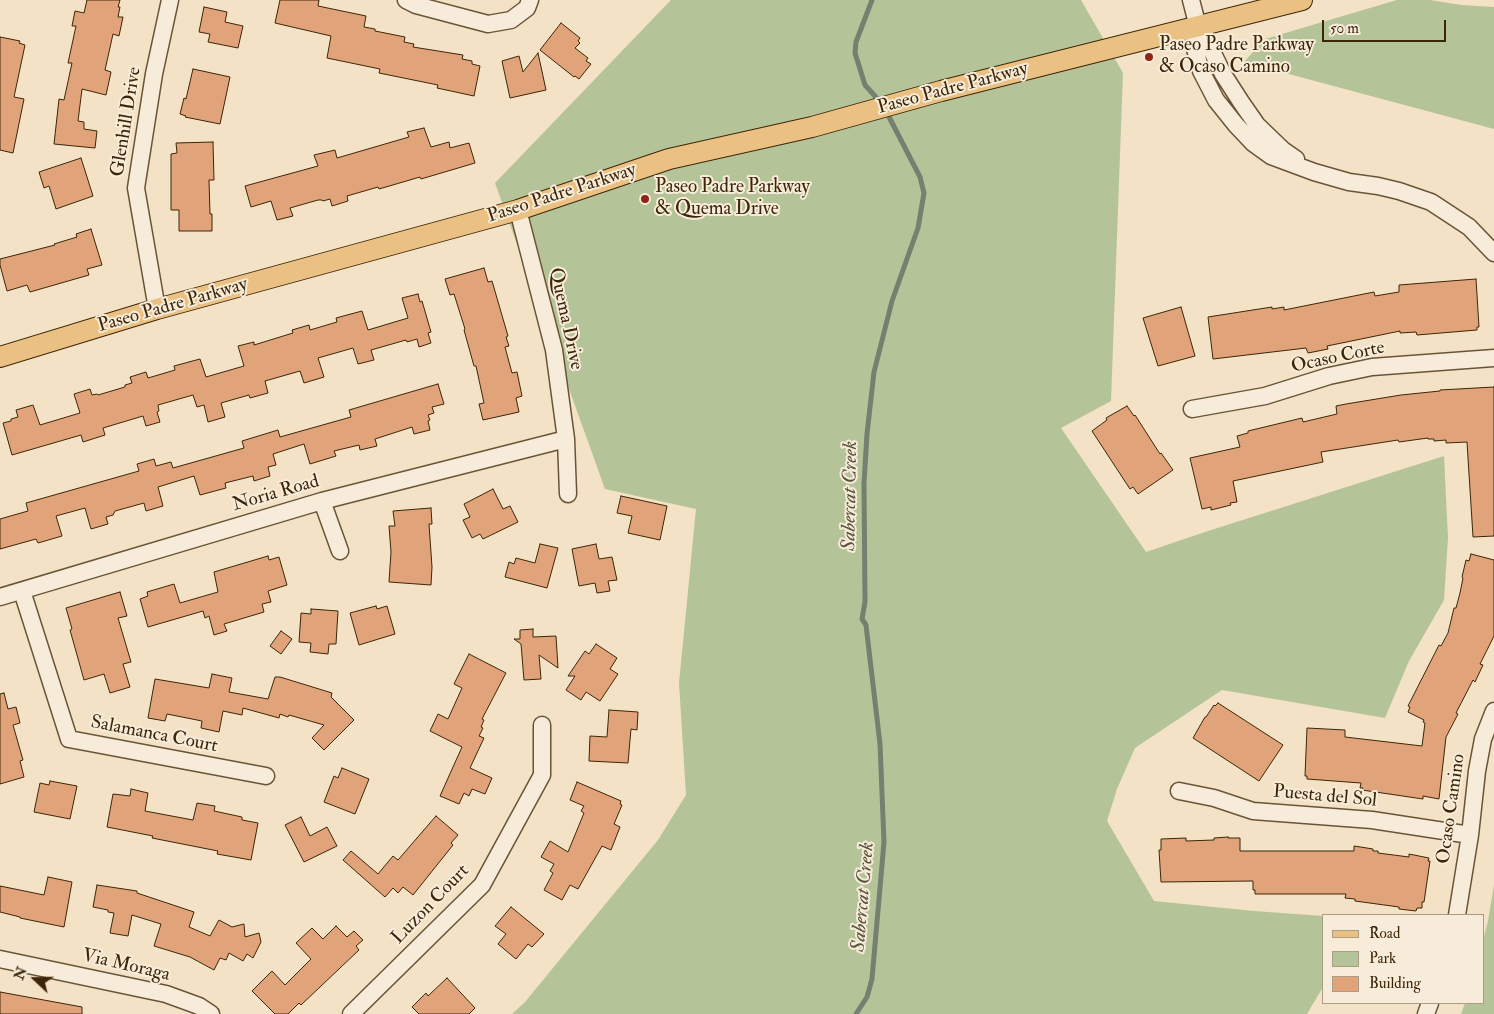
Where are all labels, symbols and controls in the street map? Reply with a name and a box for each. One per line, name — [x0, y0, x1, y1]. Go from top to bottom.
scale bar — [1324, 10, 1448, 42]
text: 50 m — [1330, 19, 1359, 38]
place label: Paseo Padre Parkway & Ocaso Camino — [1159, 35, 1314, 79]
marker: Paseo Padre Parkway & Ocaso Camino — [1143, 51, 1155, 63]
street label: Paseo Padre Parkway — [875, 58, 1031, 120]
street label: Glenhill Drive — [107, 66, 147, 178]
street label: Paseo Padre Parkway — [485, 159, 639, 229]
place label: Paseo Padre Parkway & Quema Drive — [655, 177, 810, 221]
marker: Paseo Padre Parkway & Quema Drive — [639, 193, 651, 205]
street label: Quema Drive — [543, 266, 587, 372]
street label: Paseo Padre Parkway — [95, 274, 251, 338]
street label: Ocaso Corte — [1289, 337, 1387, 379]
water label: Sabercat Creek — [838, 441, 864, 551]
street label: Noria Road — [230, 471, 322, 517]
street label: Salamanca Court — [89, 712, 219, 758]
street label: Ocaso Camino — [1433, 752, 1471, 866]
street label: Puesta del Sol — [1272, 781, 1378, 813]
water label: Sabercat Creek — [847, 841, 881, 953]
street label: Luzon Court — [387, 860, 475, 950]
legend — [1322, 914, 1484, 1004]
text: Road — [1369, 924, 1400, 943]
street label: Via Moraga — [80, 945, 172, 987]
text: Park — [1369, 949, 1396, 968]
north arrow — [10, 954, 60, 1004]
text: N — [10, 965, 31, 982]
text: Building — [1369, 974, 1421, 993]

